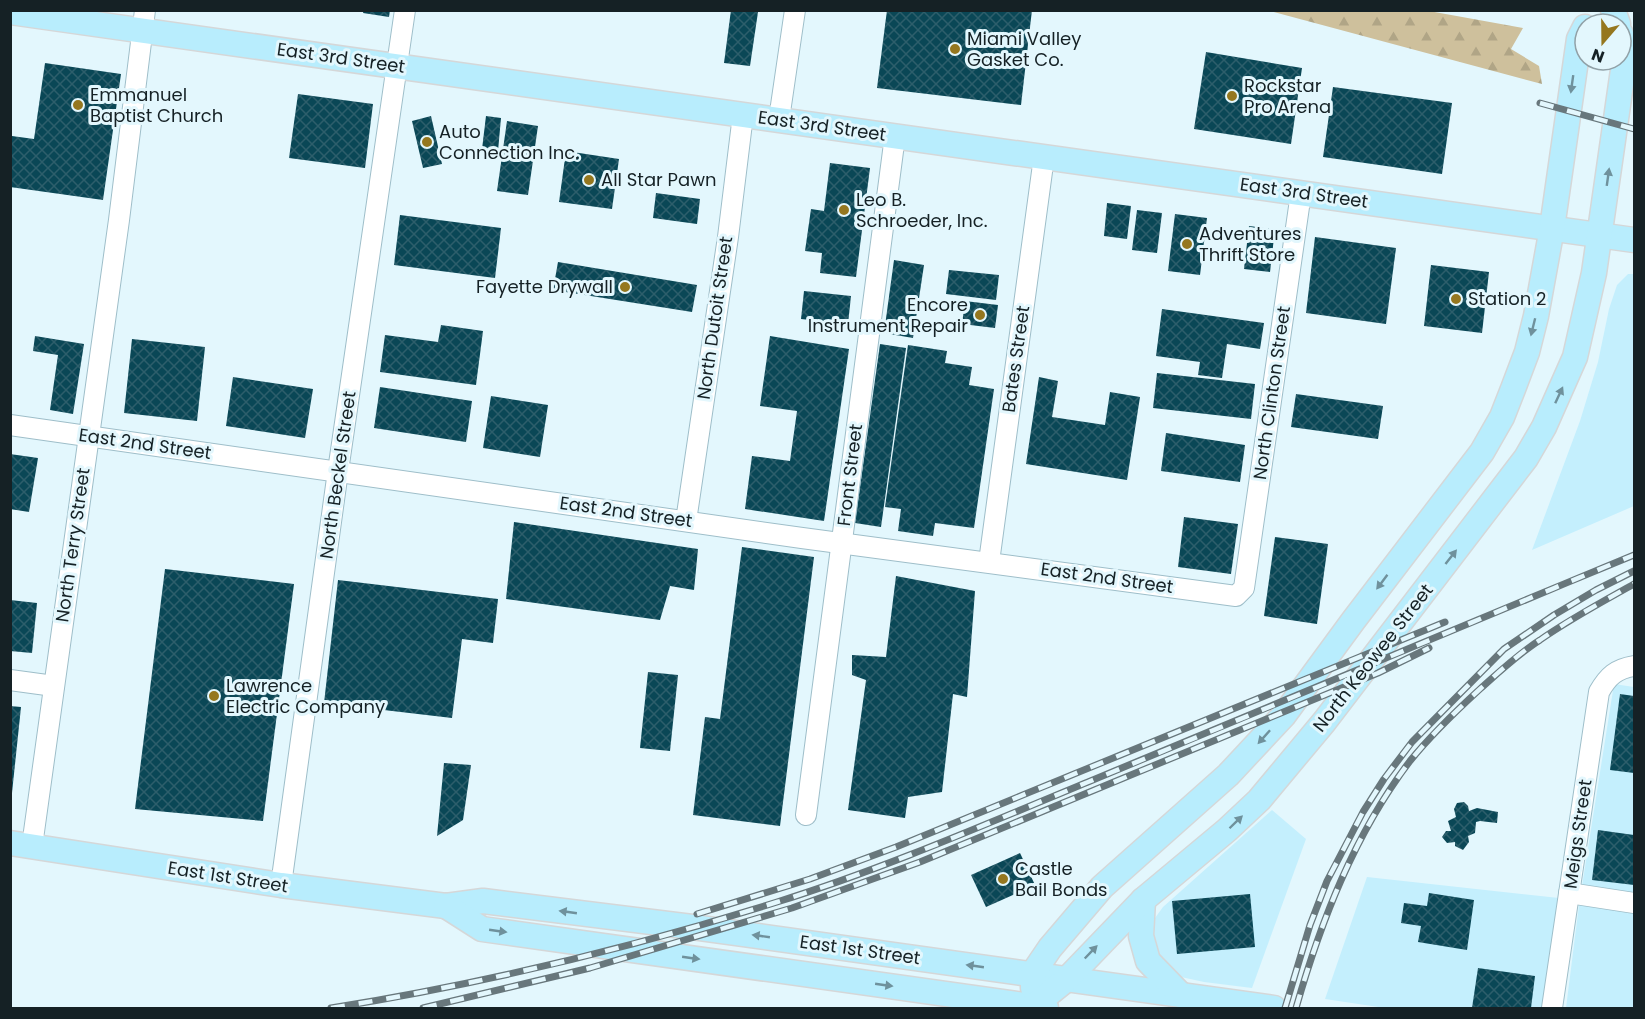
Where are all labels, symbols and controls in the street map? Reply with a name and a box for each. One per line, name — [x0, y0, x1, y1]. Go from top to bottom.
north arrow — [1573, 12, 1633, 72]
place label: Miami Valley Gasket Co. — [967, 26, 1081, 72]
street label: East 3rd Street — [275, 36, 407, 79]
marker: Miami Valley Gasket Co. — [948, 42, 962, 56]
text: N — [1588, 43, 1608, 68]
place label: Rockstar Pro Arena — [1244, 73, 1331, 119]
one-way arrow — [1568, 74, 1577, 93]
place label: Emmanuel Baptist Church — [90, 82, 223, 128]
marker: Rockstar Pro Arena — [1225, 89, 1239, 103]
marker: Emmanuel Baptist Church — [71, 98, 85, 112]
street label: East 3rd Street — [756, 104, 888, 147]
place label: Auto Connection Inc. — [439, 119, 579, 165]
marker: Auto Connection Inc. — [420, 135, 434, 149]
place label: All Star Pawn — [601, 167, 716, 192]
one-way arrow — [1604, 167, 1613, 186]
street label: East 3rd Street — [1238, 171, 1370, 214]
marker: All Star Pawn — [582, 173, 596, 187]
place label: Leo B. Schroeder, Inc. — [856, 187, 987, 233]
marker: Leo B. Schroeder, Inc. — [837, 203, 851, 217]
place label: Adventures Thrift Store — [1199, 221, 1301, 267]
street label: North Dutoit Street — [691, 235, 738, 401]
marker: Adventures Thrift Store — [1180, 237, 1194, 251]
place label: Fayette Drywall — [476, 274, 613, 299]
marker: Fayette Drywall — [618, 280, 632, 294]
place label: Station 2 — [1468, 286, 1546, 311]
place label: Encore Instrument Repair — [808, 292, 968, 338]
marker: Station 2 — [1449, 292, 1463, 306]
street label: Bates Street — [996, 304, 1035, 414]
street label: North Clinton Street — [1247, 304, 1296, 481]
marker: Encore Instrument Repair — [973, 308, 987, 322]
one-way arrow — [1528, 317, 1538, 336]
one-way arrow — [1555, 387, 1564, 404]
street label: North Beckel Street — [313, 389, 362, 560]
street label: East 2nd Street — [77, 422, 213, 465]
street label: Front Street — [831, 422, 868, 528]
street label: North Terry Street — [49, 466, 96, 624]
street label: East 2nd Street — [558, 490, 694, 533]
one-way arrow — [1445, 549, 1457, 565]
street label: East 2nd Street — [1039, 556, 1175, 599]
one-way arrow — [1376, 574, 1389, 590]
street label: North Keowee Street — [1307, 578, 1438, 737]
place label: Lawrence Electric Company — [226, 673, 385, 719]
marker: Lawrence Electric Company — [207, 689, 221, 703]
one-way arrow — [1258, 729, 1271, 744]
street label: Meigs Street — [1557, 778, 1598, 890]
one-way arrow — [1228, 815, 1243, 829]
street label: East 1st Street — [166, 855, 290, 898]
place label: Castle Bail Bonds — [1015, 856, 1108, 902]
marker: Castle Bail Bonds — [996, 872, 1010, 886]
one-way arrow — [558, 908, 577, 917]
one-way arrow — [488, 926, 507, 935]
street label: East 1st Street — [798, 929, 922, 970]
one-way arrow — [752, 932, 771, 941]
one-way arrow — [1084, 945, 1098, 960]
one-way arrow — [681, 953, 700, 962]
one-way arrow — [966, 961, 985, 970]
one-way arrow — [874, 980, 893, 989]

